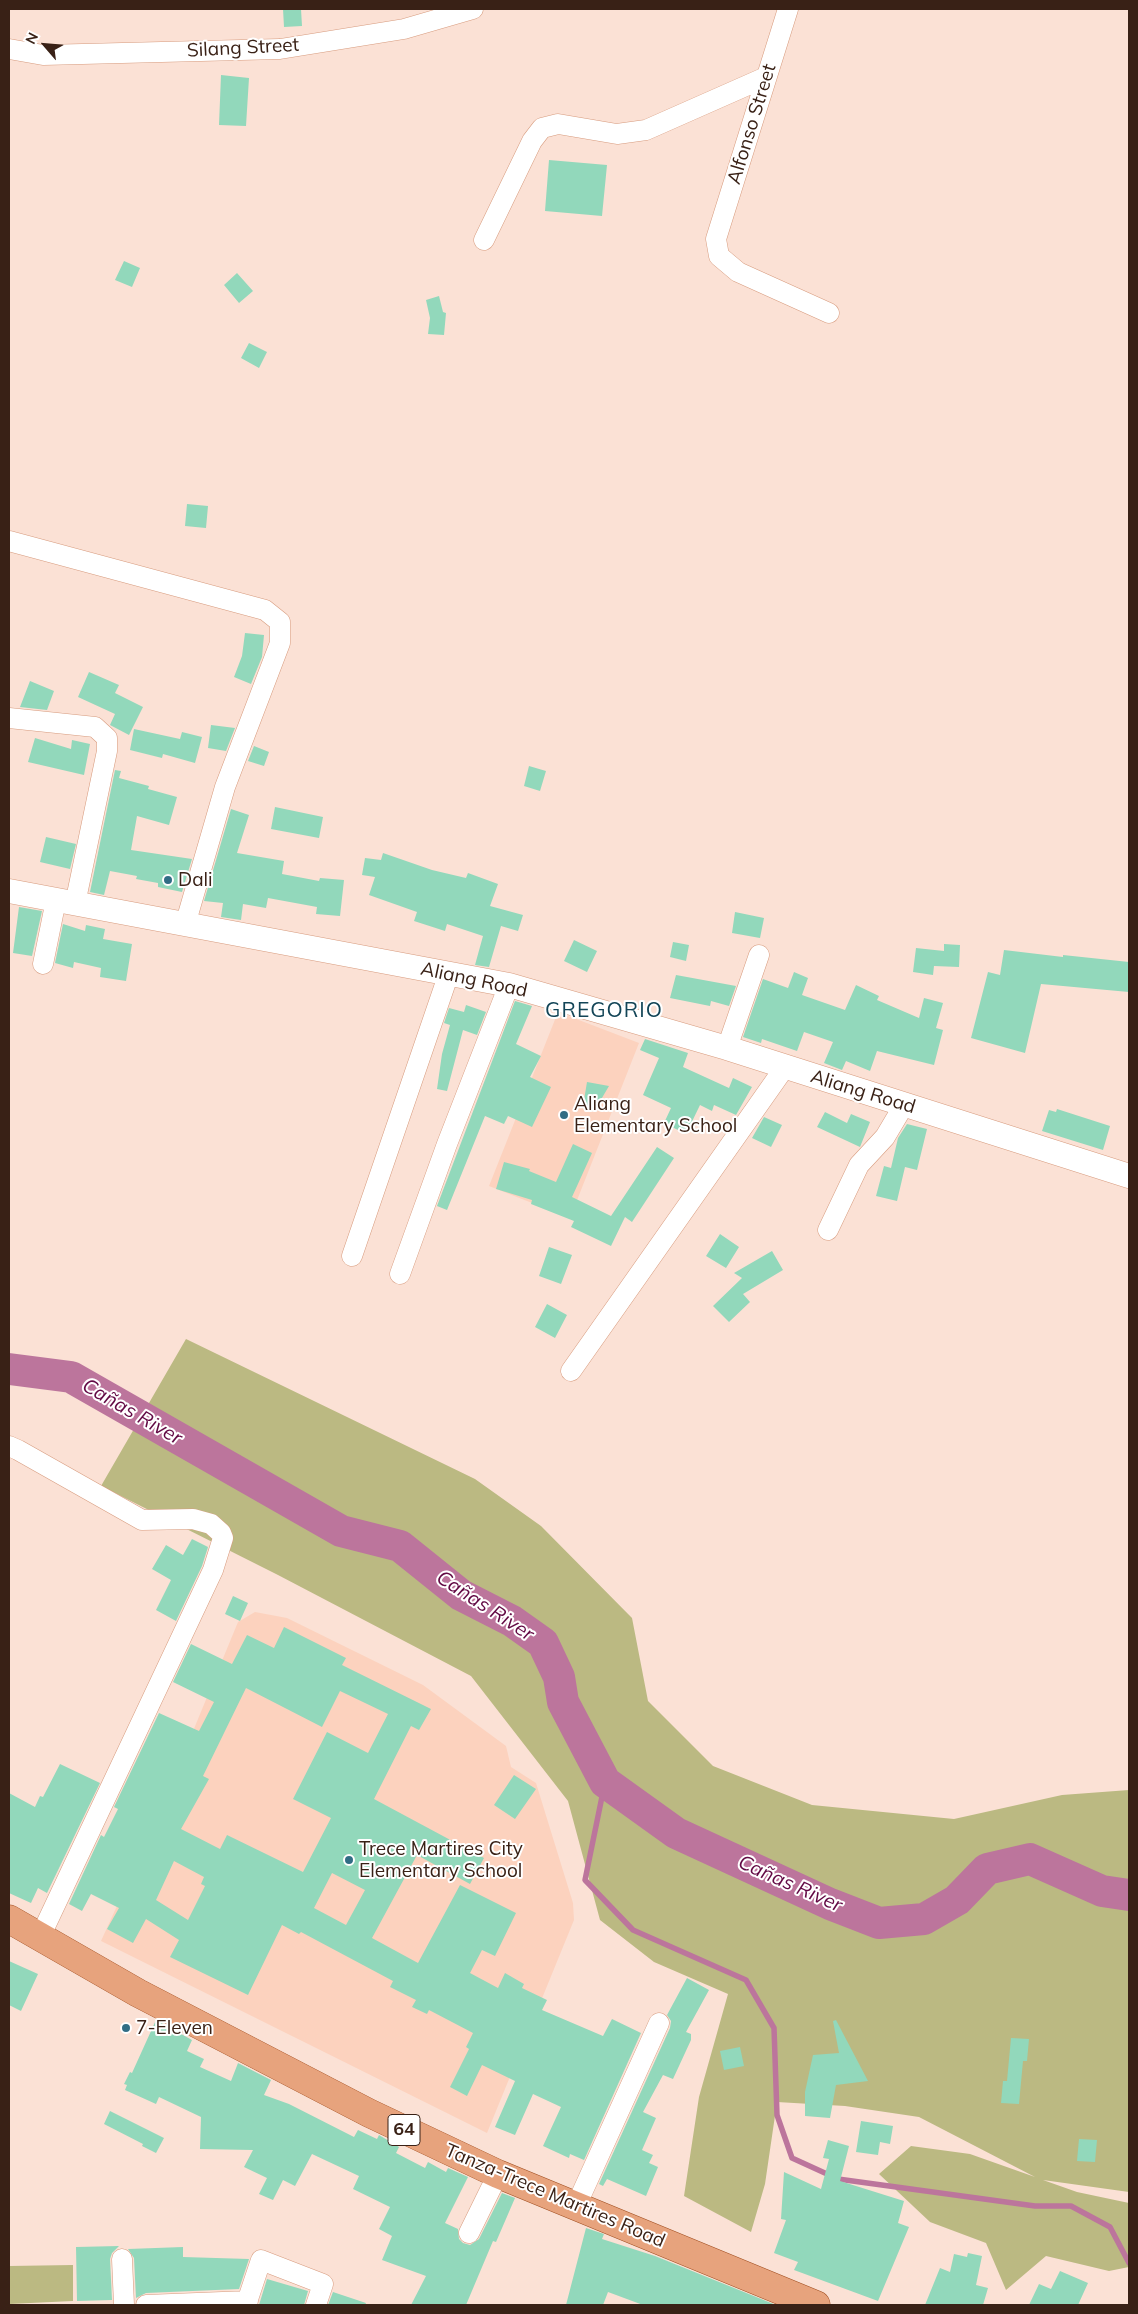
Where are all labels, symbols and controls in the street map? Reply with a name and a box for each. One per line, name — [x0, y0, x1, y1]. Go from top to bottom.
north arrow — [20, 20, 70, 70]
text: N — [21, 29, 42, 47]
street label: Silang Street — [186, 34, 300, 62]
street label: Alfonso Street — [723, 61, 781, 187]
place label: Dali — [178, 869, 213, 891]
marker: Dali — [162, 874, 174, 886]
street label: Aliang Road — [419, 958, 529, 1002]
district label: GREGORIO — [544, 998, 664, 1024]
street label: Aliang Road — [808, 1065, 918, 1119]
place label: Aliang Elementary School — [574, 1093, 737, 1137]
marker: Aliang Elementary School — [558, 1109, 570, 1121]
water label: Cañas River — [78, 1374, 186, 1450]
water label: Cañas River — [432, 1566, 538, 1646]
place label: Trece Martires City Elementary School — [359, 1838, 523, 1882]
water label: Cañas River — [734, 1850, 846, 1918]
marker: Trece Martires City Elementary School — [343, 1854, 355, 1866]
place label: 7-Eleven — [136, 2017, 213, 2039]
marker: 7-Eleven — [120, 2022, 132, 2034]
road number: 64 — [388, 2114, 420, 2146]
street label: Tanza-Trece Martires Road — [441, 2139, 669, 2253]

